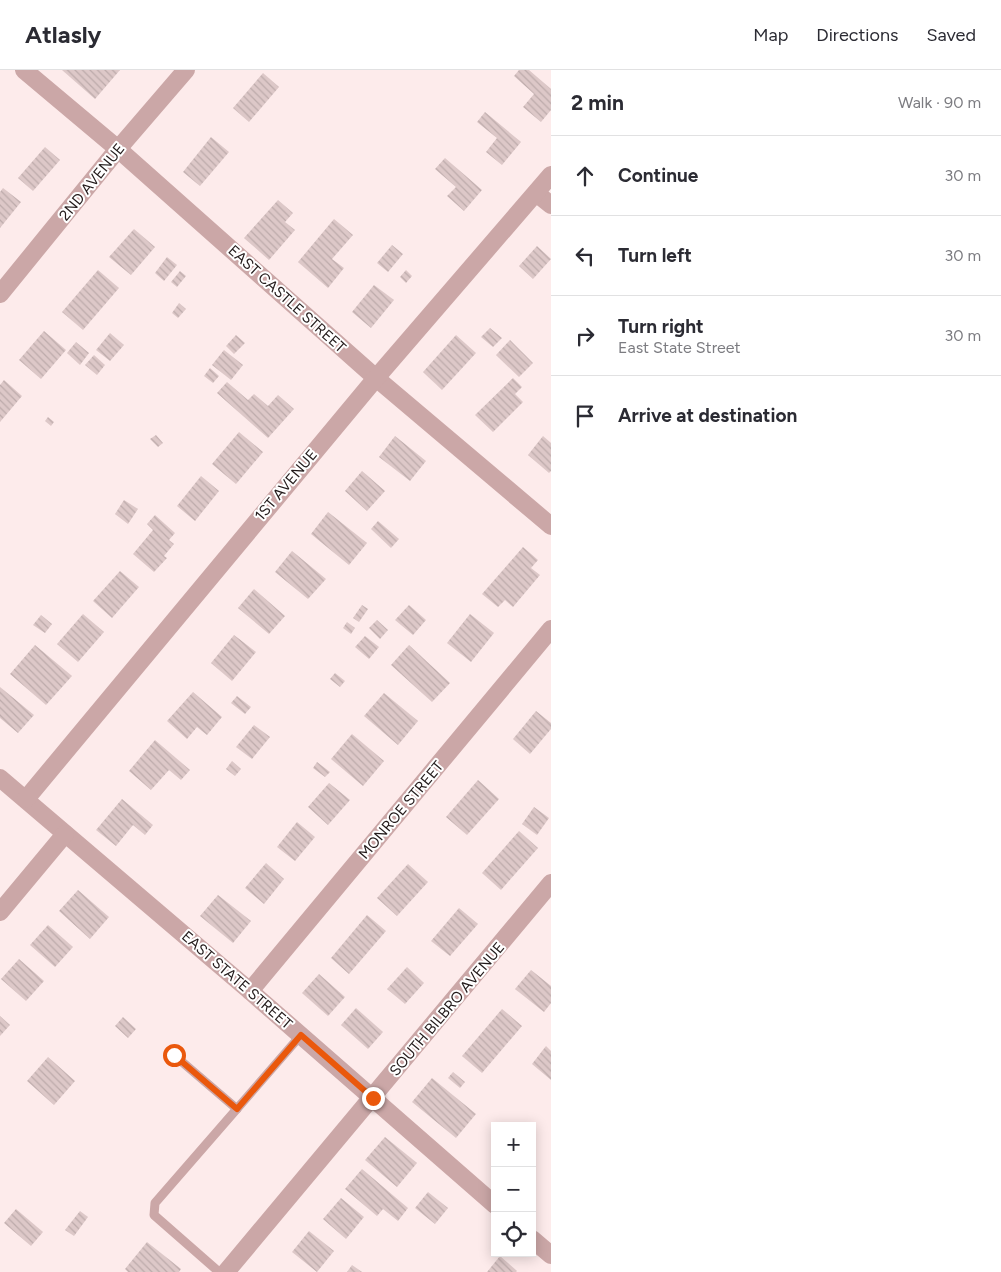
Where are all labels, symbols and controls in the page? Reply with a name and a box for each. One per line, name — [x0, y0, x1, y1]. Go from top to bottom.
text: Atlasly — [25, 20, 101, 49]
text: Map — [753, 24, 788, 46]
text: Directions — [816, 24, 898, 46]
text: Saved — [926, 24, 976, 46]
text: 2 min — [571, 90, 624, 115]
text: Walk · 90 m — [898, 93, 981, 112]
street label: 2ND AVENUE — [55, 140, 129, 224]
icon: ahead — [571, 162, 599, 190]
text: Continue — [618, 164, 698, 187]
text: 30 m — [944, 166, 981, 185]
street label: EAST CASTLE STREET — [224, 241, 350, 357]
icon: left — [571, 242, 599, 270]
text: Turn left — [618, 244, 692, 267]
text: 30 m — [944, 246, 981, 265]
text: Turn right — [618, 315, 704, 338]
icon: right — [571, 322, 599, 350]
text: 30 m — [944, 326, 981, 345]
text: East State Street — [618, 338, 741, 357]
icon: arrive — [571, 402, 599, 430]
text: Arrive at destination — [618, 404, 797, 427]
street label: 1ST AVENUE — [251, 446, 321, 524]
street label: MONROE STREET — [355, 757, 448, 863]
street label: EAST STATE STREET — [178, 927, 296, 1033]
street label: SOUTH BILBRO AVENUE — [386, 938, 508, 1080]
route start — [163, 1044, 186, 1067]
route end — [362, 1087, 385, 1110]
map controls — [491, 1122, 536, 1257]
button: + — [491, 1122, 536, 1167]
button: − — [491, 1167, 536, 1212]
button: locate — [491, 1212, 536, 1257]

